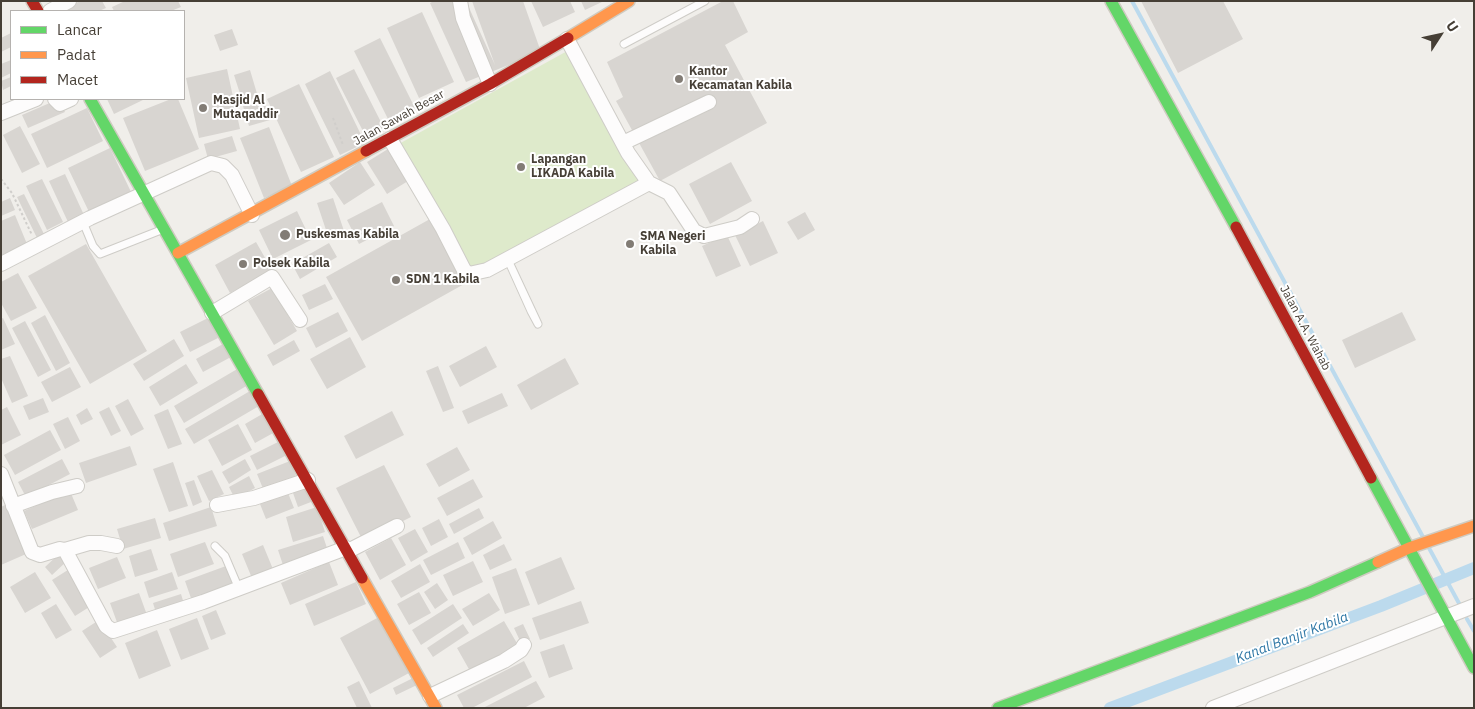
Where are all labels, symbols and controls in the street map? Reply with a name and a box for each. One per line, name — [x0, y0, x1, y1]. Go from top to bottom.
legend — [10, 10, 185, 100]
north arrow — [1415, 10, 1465, 60]
text: U — [1442, 17, 1462, 36]
text: Lancar — [57, 20, 102, 39]
text: Padat — [57, 45, 96, 64]
place label: Kantor Kecamatan Kabila — [689, 65, 792, 93]
text: Macet — [57, 70, 98, 89]
marker: Kantor Kecamatan Kabila — [673, 73, 685, 85]
street label: Jalan Sawah Besar — [351, 87, 447, 149]
place label: Masjid Al Mutaqaddir — [213, 94, 278, 122]
marker: Masjid Al Mutaqaddir — [197, 102, 209, 114]
place label: Lapangan LIKADA Kabila — [531, 153, 614, 181]
marker: Lapangan LIKADA Kabila — [515, 161, 527, 173]
marker: Puskesmas Kabila — [278, 228, 292, 242]
place label: Puskesmas Kabila — [296, 228, 399, 242]
place label: SMA Negeri Kabila — [640, 230, 705, 258]
marker: SMA Negeri Kabila — [624, 238, 636, 250]
place label: Polsek Kabila — [253, 257, 330, 271]
marker: Polsek Kabila — [237, 258, 249, 270]
place label: SDN 1 Kabila — [406, 273, 480, 287]
marker: SDN 1 Kabila — [390, 274, 402, 286]
street label: Jalan A.A. Wahab — [1277, 283, 1333, 373]
water label: Kanal Banjir Kabila — [1233, 609, 1351, 667]

